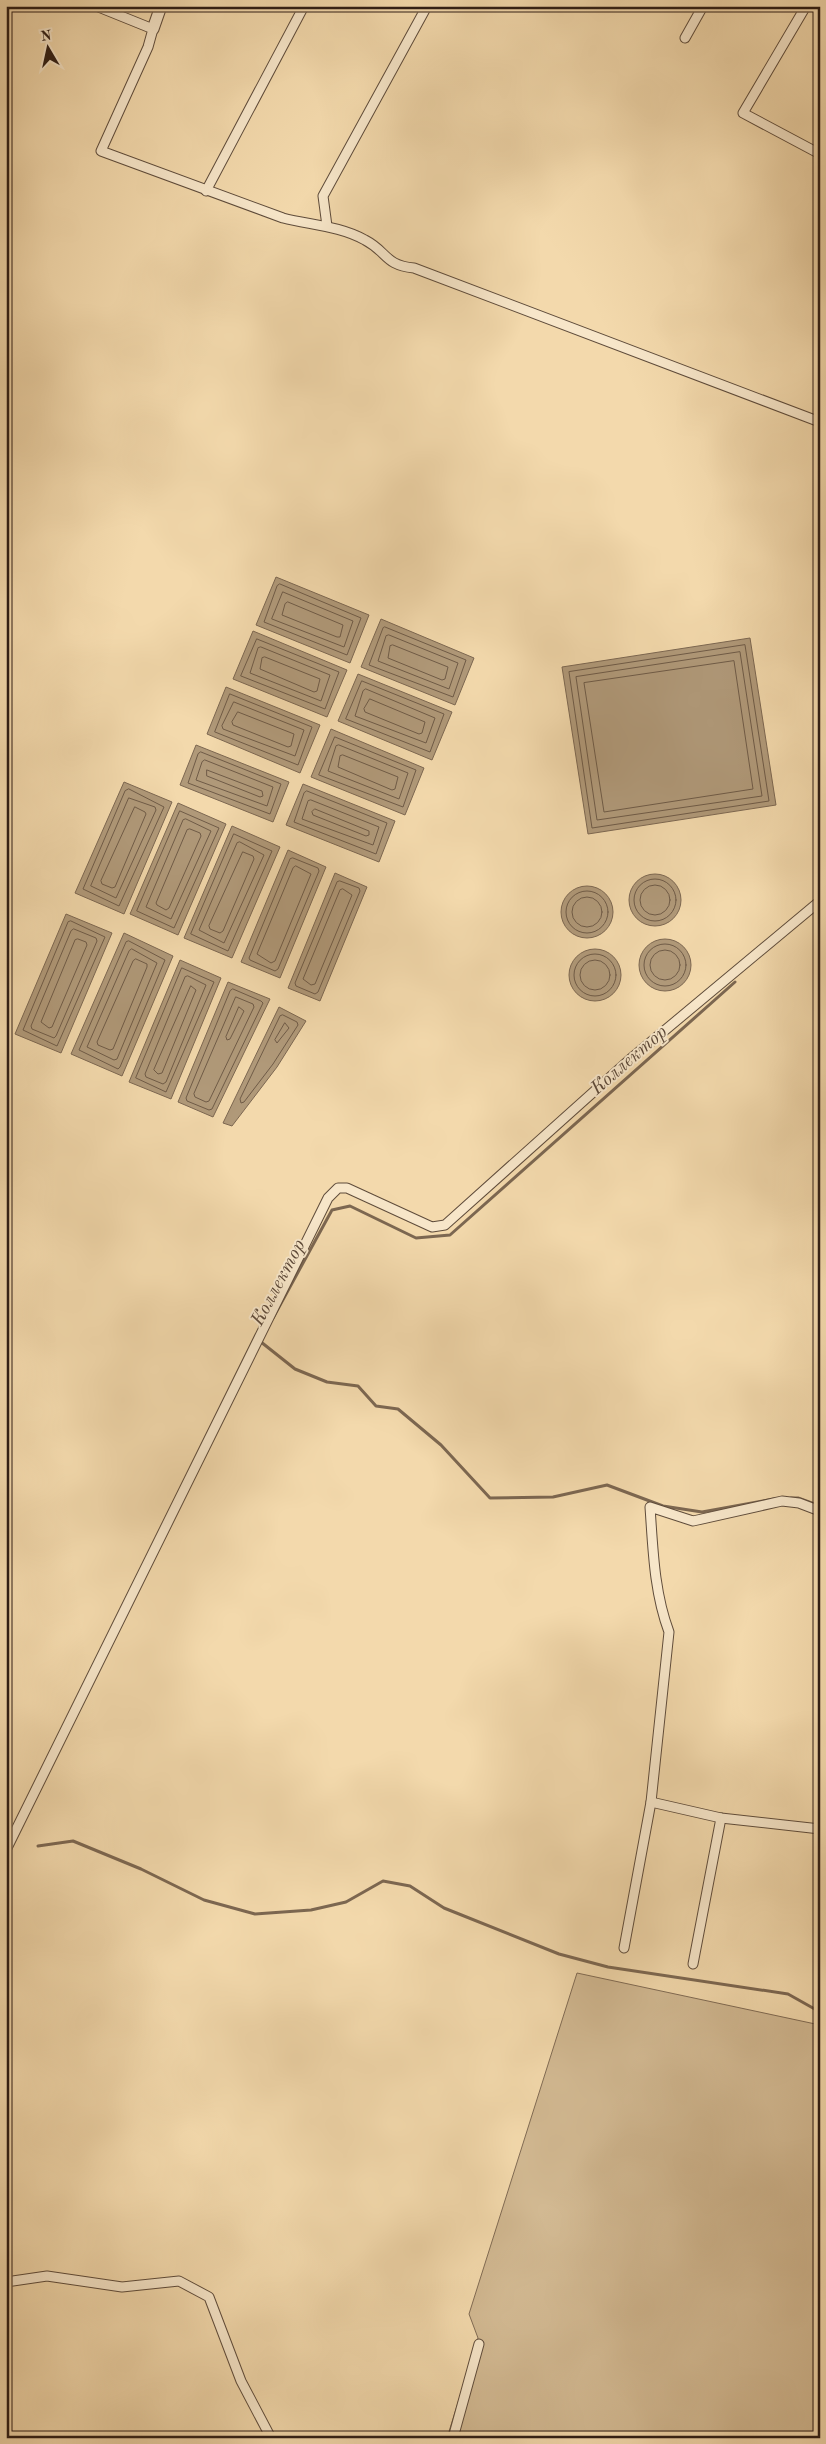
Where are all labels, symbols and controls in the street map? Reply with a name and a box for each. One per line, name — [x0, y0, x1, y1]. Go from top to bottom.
north arrow — [22, 22, 72, 72]
text: N — [40, 28, 53, 44]
water label: Коллектор — [587, 1023, 672, 1100]
water label: Коллектор — [248, 1237, 310, 1330]

